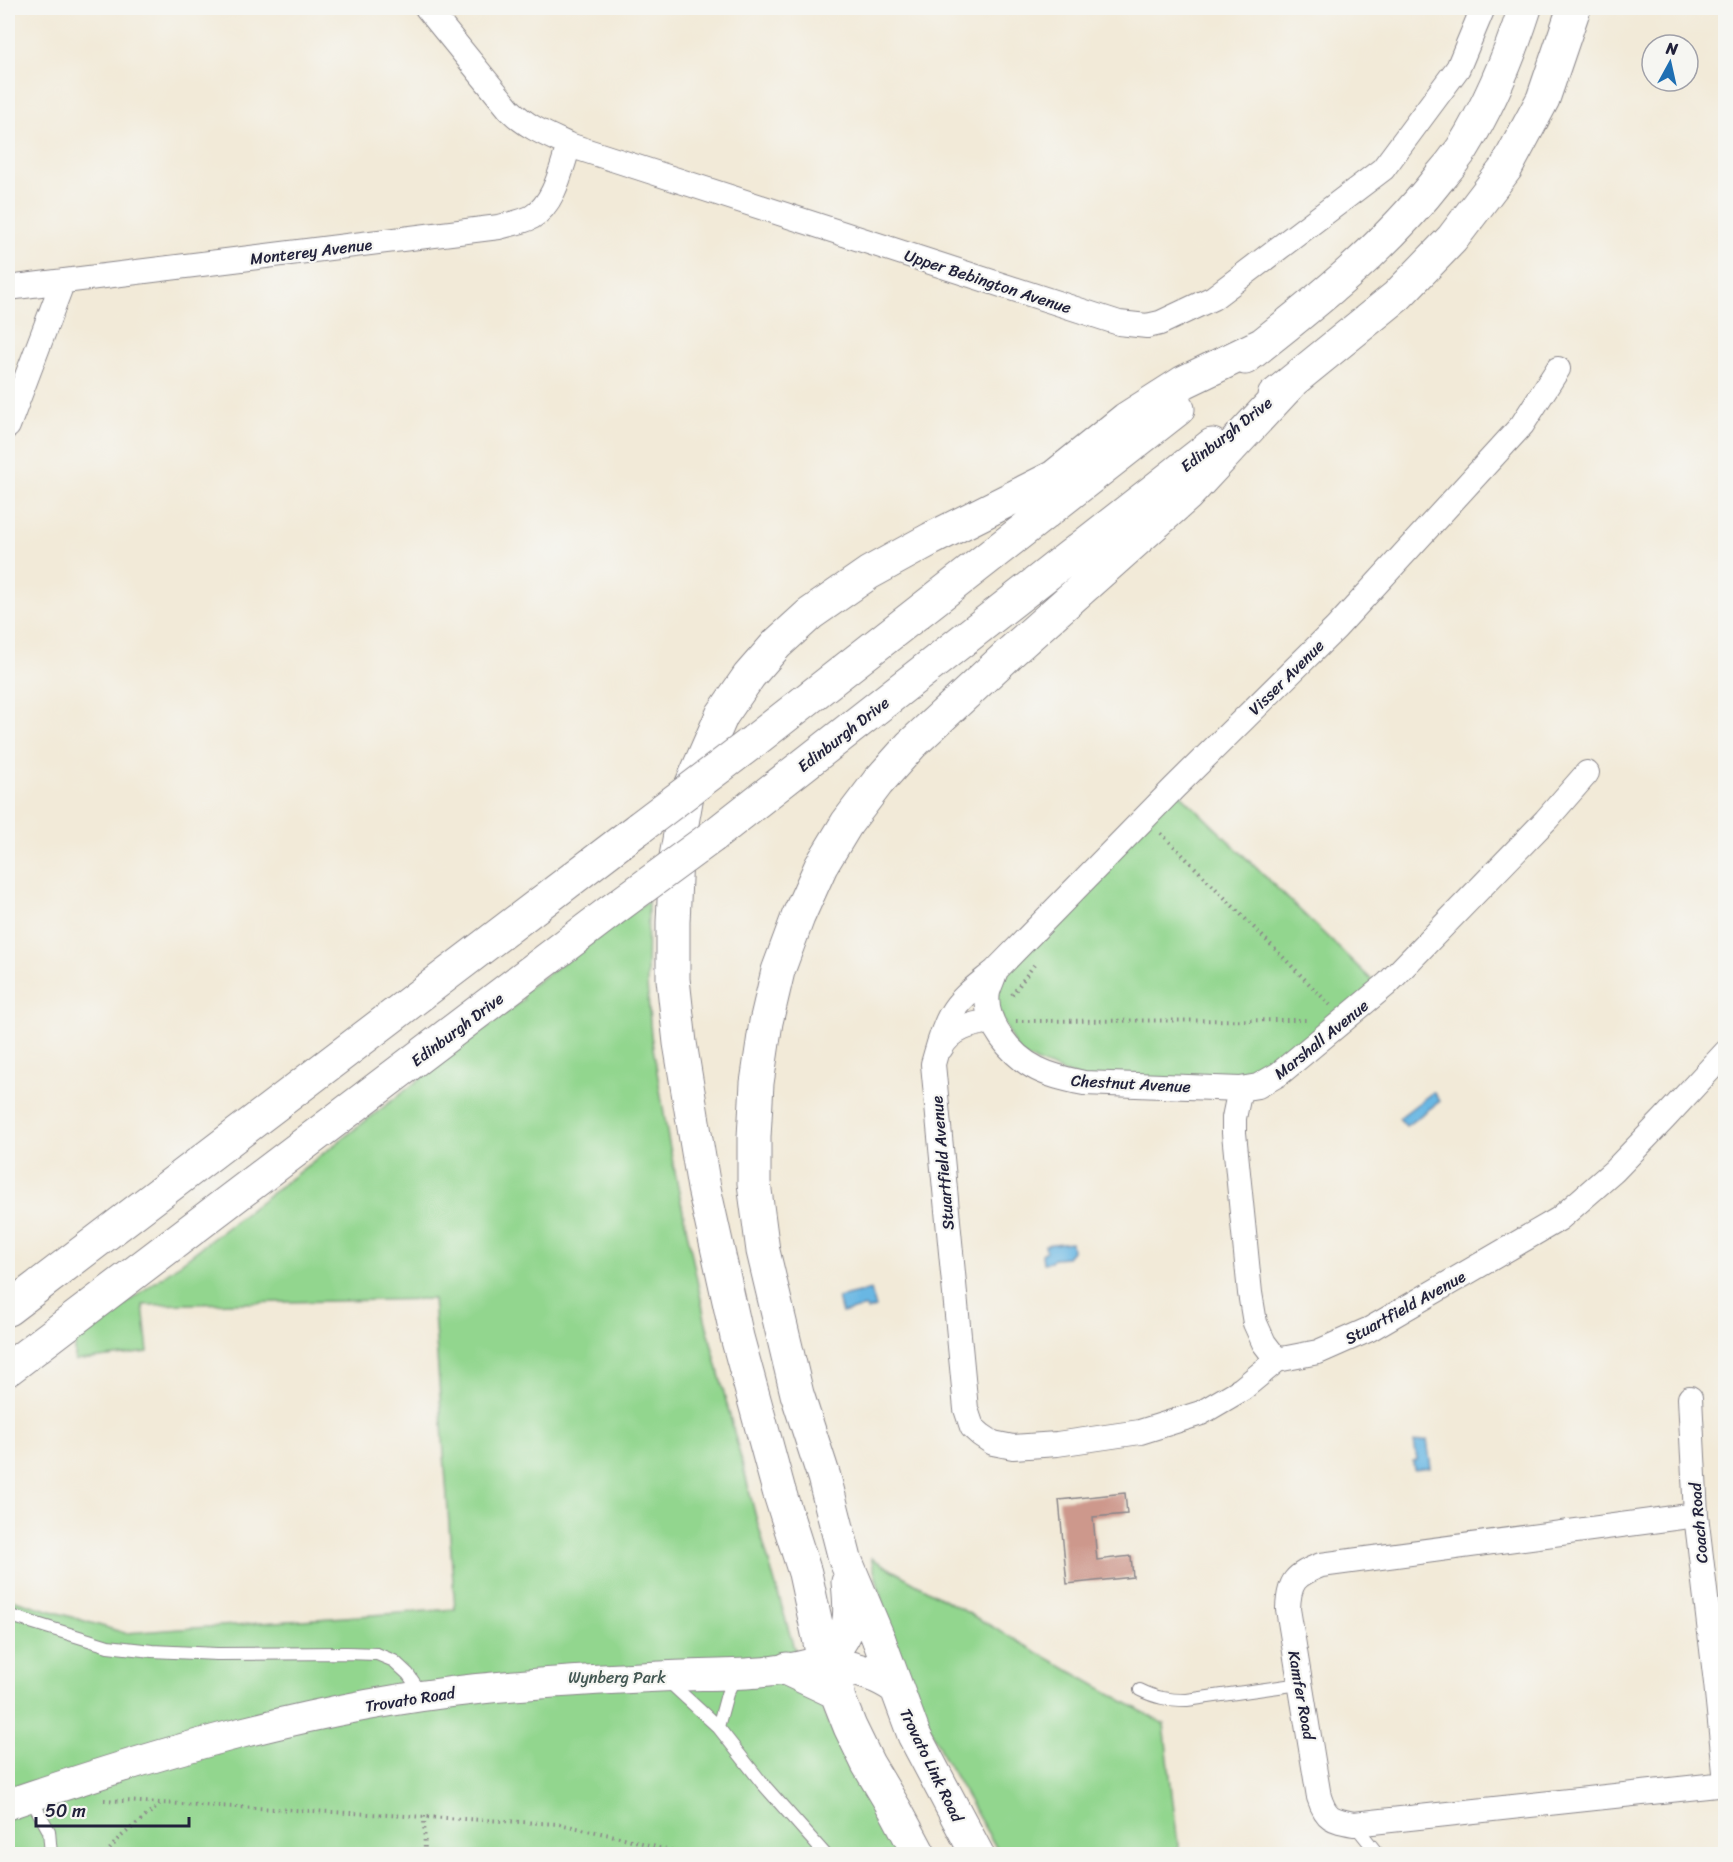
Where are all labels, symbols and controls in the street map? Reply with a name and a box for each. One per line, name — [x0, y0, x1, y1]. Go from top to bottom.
north arrow — [1640, 33, 1700, 93]
text: N — [1664, 33, 1680, 64]
street label: Monterey Avenue — [248, 230, 374, 273]
street label: Upper Bebington Avenue — [901, 241, 1075, 322]
street label: Edinburgh Drive — [1174, 389, 1279, 480]
street label: Visser Avenue — [1241, 632, 1331, 722]
street label: Edinburgh Drive — [791, 689, 896, 780]
street label: Edinburgh Drive — [404, 984, 510, 1074]
street label: Marshall Avenue — [1267, 992, 1375, 1087]
street label: Chestnut Avenue — [1070, 1066, 1192, 1101]
street label: Stuartfield Avenue — [922, 1094, 963, 1231]
street label: Stuartfield Avenue — [1339, 1262, 1471, 1353]
street label: Coach Road — [1680, 1480, 1716, 1564]
street label: Kamfer Road — [1279, 1648, 1324, 1743]
park label: Wynberg Park — [568, 1663, 666, 1692]
street label: Trovato Road — [363, 1678, 459, 1721]
street label: Trovato Link Road — [891, 1703, 972, 1828]
scale bar — [36, 1790, 189, 1828]
text: 50 m — [45, 1795, 86, 1827]

